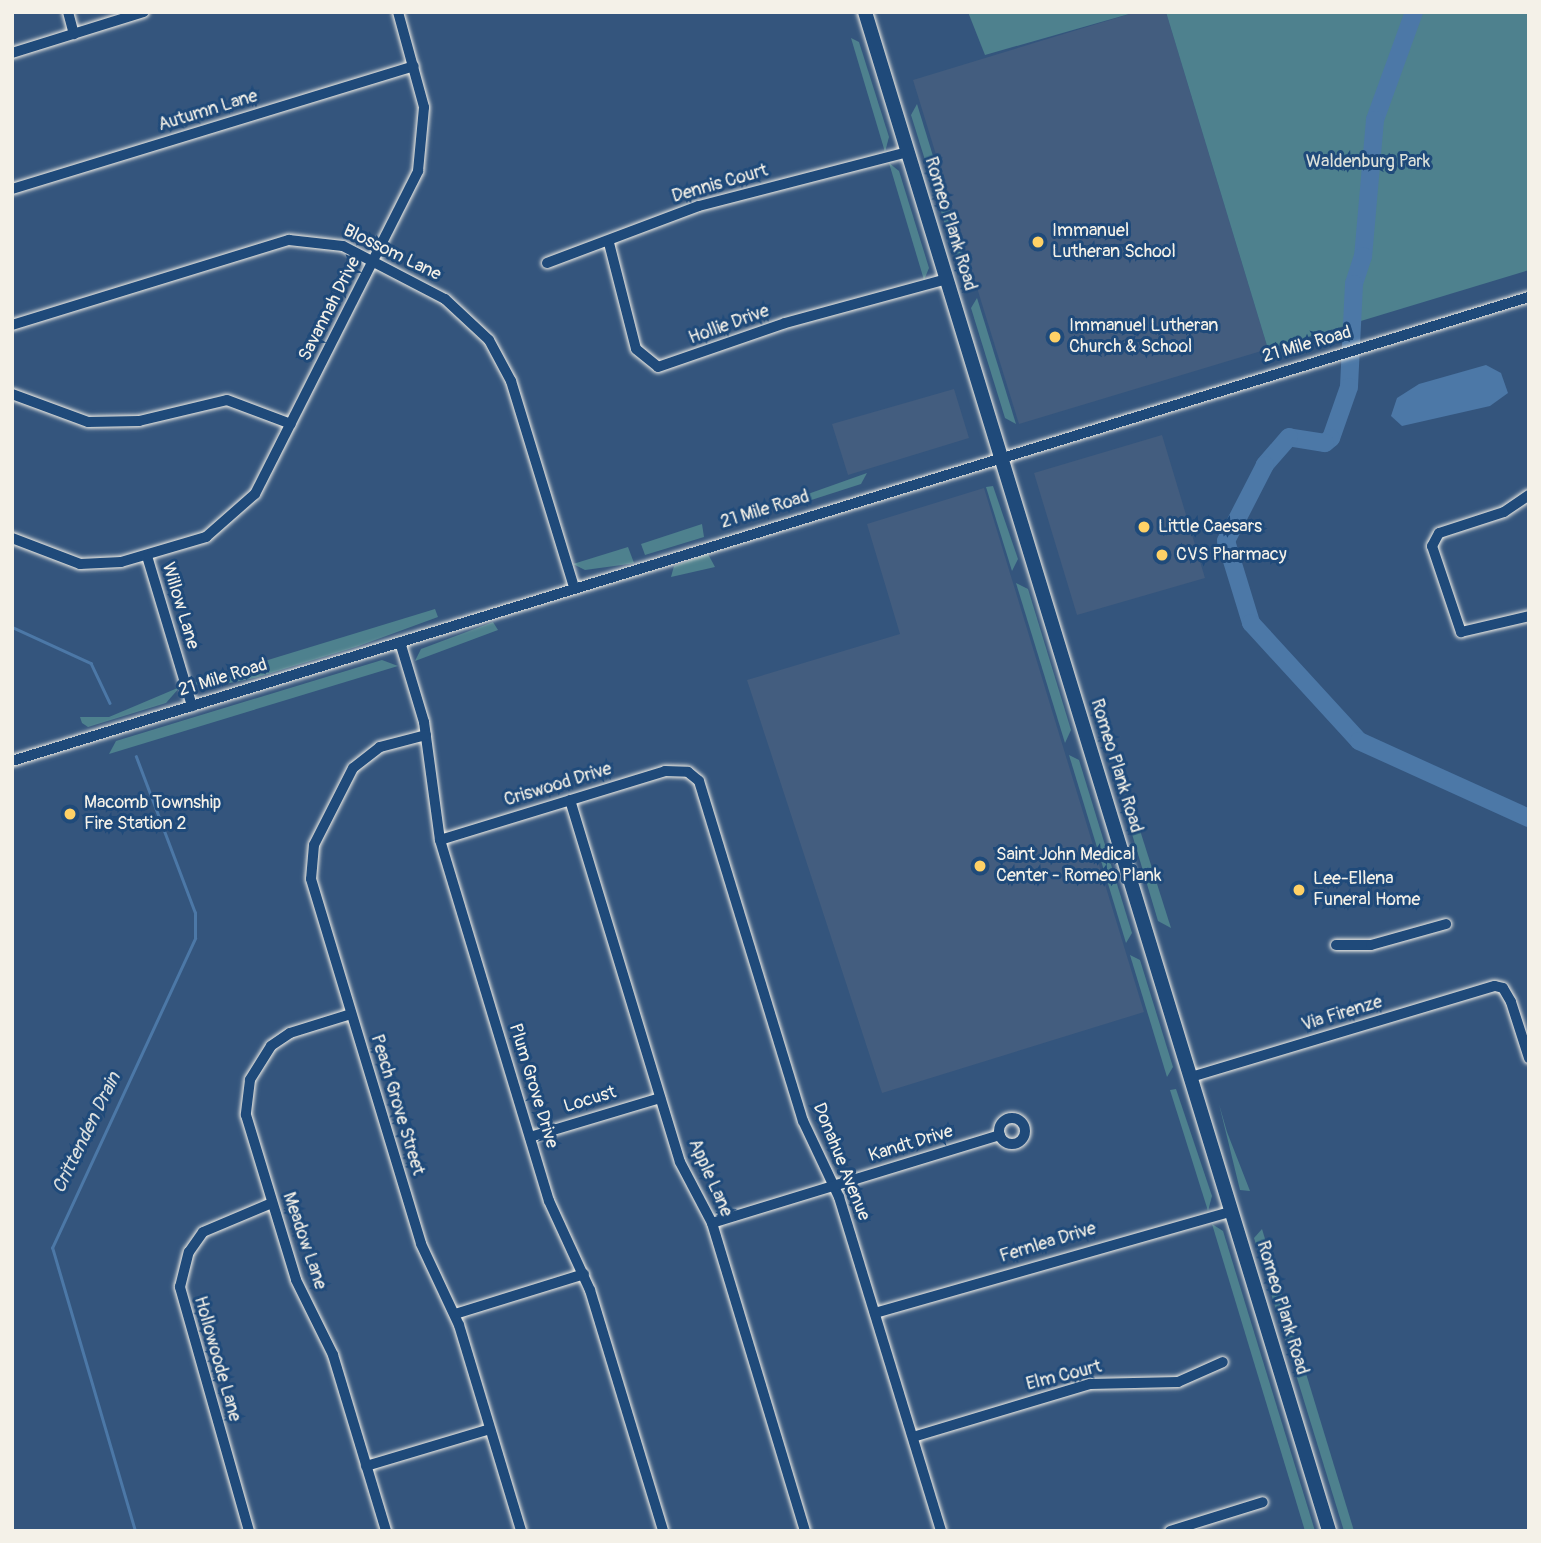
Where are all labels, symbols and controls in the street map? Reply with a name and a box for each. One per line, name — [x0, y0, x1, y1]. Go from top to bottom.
street label: Autumn Lane — [156, 86, 260, 136]
park label: Waldenburg Park — [1306, 151, 1430, 173]
street label: Romeo Plank Road — [919, 154, 981, 294]
street label: Dennis Court — [670, 160, 770, 208]
street label: Blossom Lane — [339, 220, 445, 286]
place label: Immanuel Lutheran School — [1052, 221, 1176, 264]
marker: Immanuel Lutheran School — [1030, 234, 1046, 250]
street label: Savannah Drive — [294, 253, 366, 365]
street label: Hollie Drive — [686, 300, 772, 350]
place label: Immanuel Lutheran Church & School — [1069, 316, 1218, 358]
street label: 21 Mile Road — [1260, 322, 1354, 368]
marker: Immanuel Lutheran Church & School — [1047, 329, 1063, 345]
street label: 21 Mile Road — [718, 486, 812, 534]
place label: Little Caesars — [1158, 516, 1262, 538]
marker: Little Caesars — [1136, 519, 1152, 535]
place label: CVS Pharmacy — [1176, 544, 1287, 566]
marker: CVS Pharmacy — [1154, 547, 1170, 563]
street label: Willow Lane — [157, 560, 203, 652]
street label: 21 Mile Road — [176, 654, 270, 702]
street label: Romeo Plank Road — [1085, 696, 1147, 836]
street label: Criswood Drive — [502, 758, 614, 812]
place label: Macomb Township Fire Station 2 — [84, 793, 221, 836]
marker: Macomb Township Fire Station 2 — [62, 806, 78, 822]
place label: Saint John Medical Center - Romeo Plank — [996, 845, 1161, 888]
marker: Saint John Medical Center - Romeo Plank — [970, 856, 990, 876]
place label: Lee-Ellena Funeral Home — [1313, 869, 1420, 912]
marker: Lee-Ellena Funeral Home — [1291, 882, 1307, 898]
street label: Via Firenze — [1299, 991, 1385, 1037]
street label: Plum Grove Drive — [504, 1021, 562, 1151]
street label: Peach Grove Street — [365, 1032, 429, 1178]
water label: Crittenden Drain — [48, 1069, 126, 1197]
street label: Locust — [561, 1082, 619, 1118]
street label: Donahue Avenue — [808, 1100, 874, 1224]
street label: Kandt Drive — [866, 1121, 956, 1167]
street label: Apple Lane — [683, 1136, 737, 1220]
street label: Meadow Lane — [277, 1190, 331, 1292]
street label: Fernlea Drive — [997, 1218, 1099, 1268]
street label: Romeo Plank Road — [1251, 1238, 1313, 1378]
street label: Hollowoode Lane — [189, 1294, 245, 1424]
street label: Elm Court — [1024, 1356, 1104, 1396]

